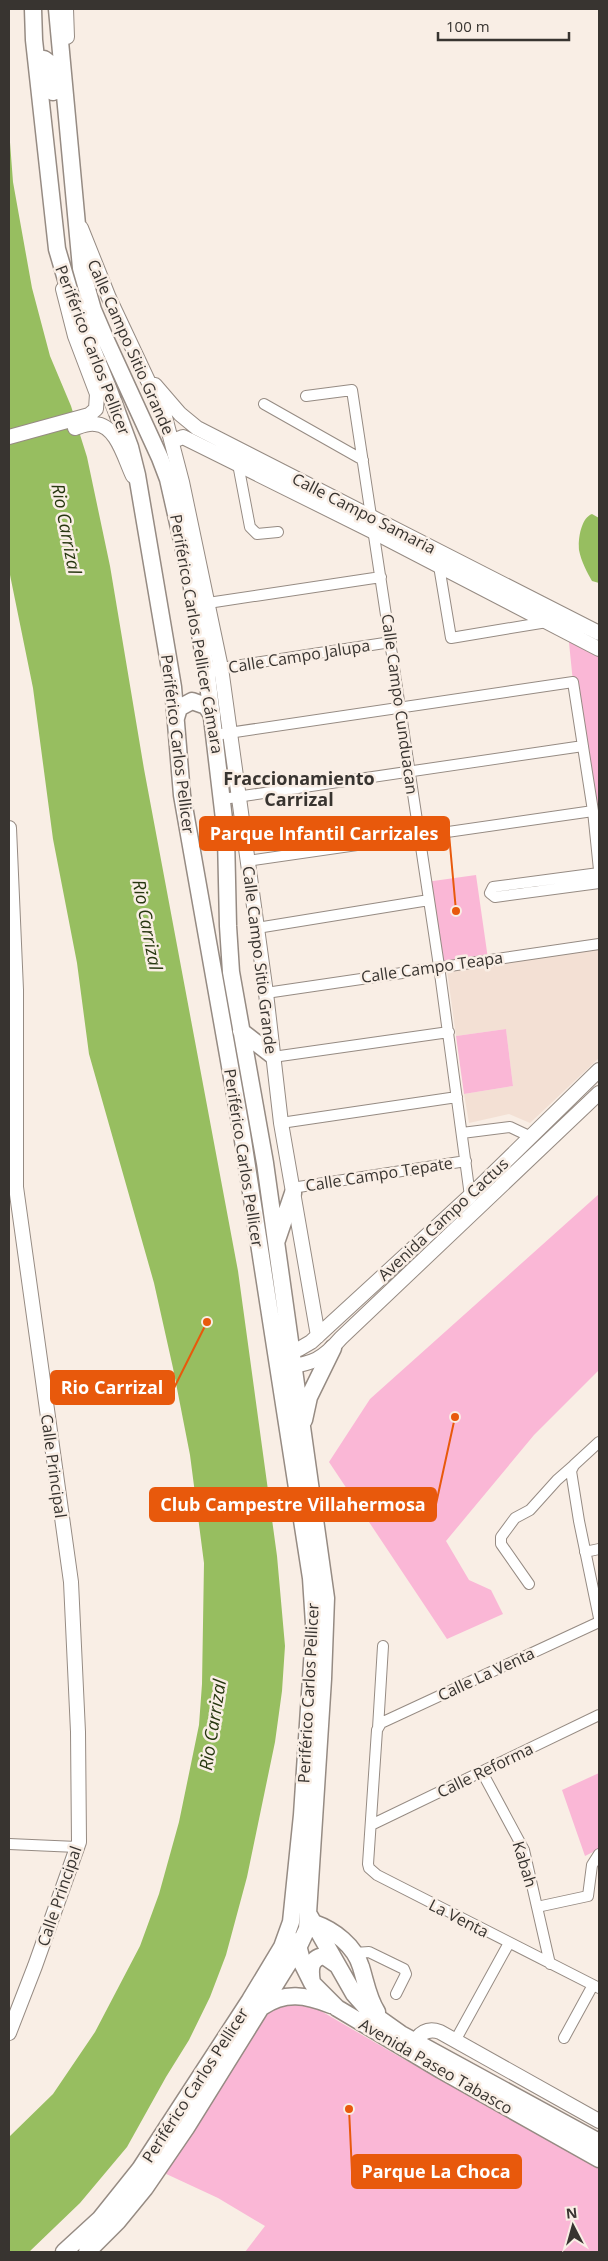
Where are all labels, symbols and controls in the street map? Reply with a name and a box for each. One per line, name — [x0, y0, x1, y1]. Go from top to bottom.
scale bar — [438, 10, 569, 42]
text: 100 m — [446, 16, 490, 36]
street label: Calle Campo Sitio Grande — [82, 256, 180, 438]
street label: Periférico Carlos Pellicer — [50, 262, 136, 439]
street label: Calle Campo Samaria — [288, 467, 440, 559]
water label: Rio Carrizal — [46, 481, 88, 577]
street label: Periférico Carlos Pellicer Cámara — [166, 513, 228, 755]
street label: Calle Campo Cunduacan — [376, 612, 424, 796]
street label: Calle Campo Jalupa — [227, 634, 371, 678]
street label: Periférico Carlos Pellicer — [157, 653, 199, 835]
district label: Fraccionamiento Carrizal — [223, 766, 375, 811]
callout: Parque Infantil Carrizales — [200, 817, 449, 850]
text: Parque Infantil Carrizales — [210, 821, 438, 845]
street label: Calle Campo Sitio Grande — [238, 865, 282, 1055]
water label: Rio Carrizal — [127, 877, 169, 973]
street label: Calle Campo Teapa — [360, 946, 504, 988]
street label: Periférico Carlos Pellicer — [219, 1067, 269, 1249]
street label: Calle Campo Tepate — [304, 1152, 454, 1196]
street label: Avenida Campo Cactus — [373, 1153, 513, 1285]
callout: Rio Carrizal — [51, 1371, 174, 1404]
text: Rio Carrizal — [61, 1375, 163, 1399]
street label: Calle Principal — [36, 1413, 72, 1519]
callout: Club Campestre Villahermosa — [150, 1488, 436, 1521]
text: Club Campestre Villahermosa — [160, 1492, 426, 1516]
street label: Periférico Carlos Pellicer — [292, 1602, 324, 1784]
street label: Calle La Venta — [434, 1642, 538, 1706]
water label: Rio Carrizal — [193, 1677, 231, 1772]
street label: Calle Reforma — [433, 1737, 537, 1803]
street label: Kabah — [508, 1838, 542, 1890]
street label: Calle Principal — [32, 1843, 86, 1949]
street label: La Venta — [425, 1894, 493, 1942]
street label: Periférico Carlos Pellicer — [137, 2003, 254, 2167]
street label: Avenida Paseo Tabasco — [355, 2013, 517, 2119]
callout: Parque La Choca — [352, 2155, 521, 2188]
text: Parque La Choca — [361, 2159, 511, 2183]
north arrow — [548, 2201, 598, 2251]
text: N — [565, 2203, 578, 2223]

